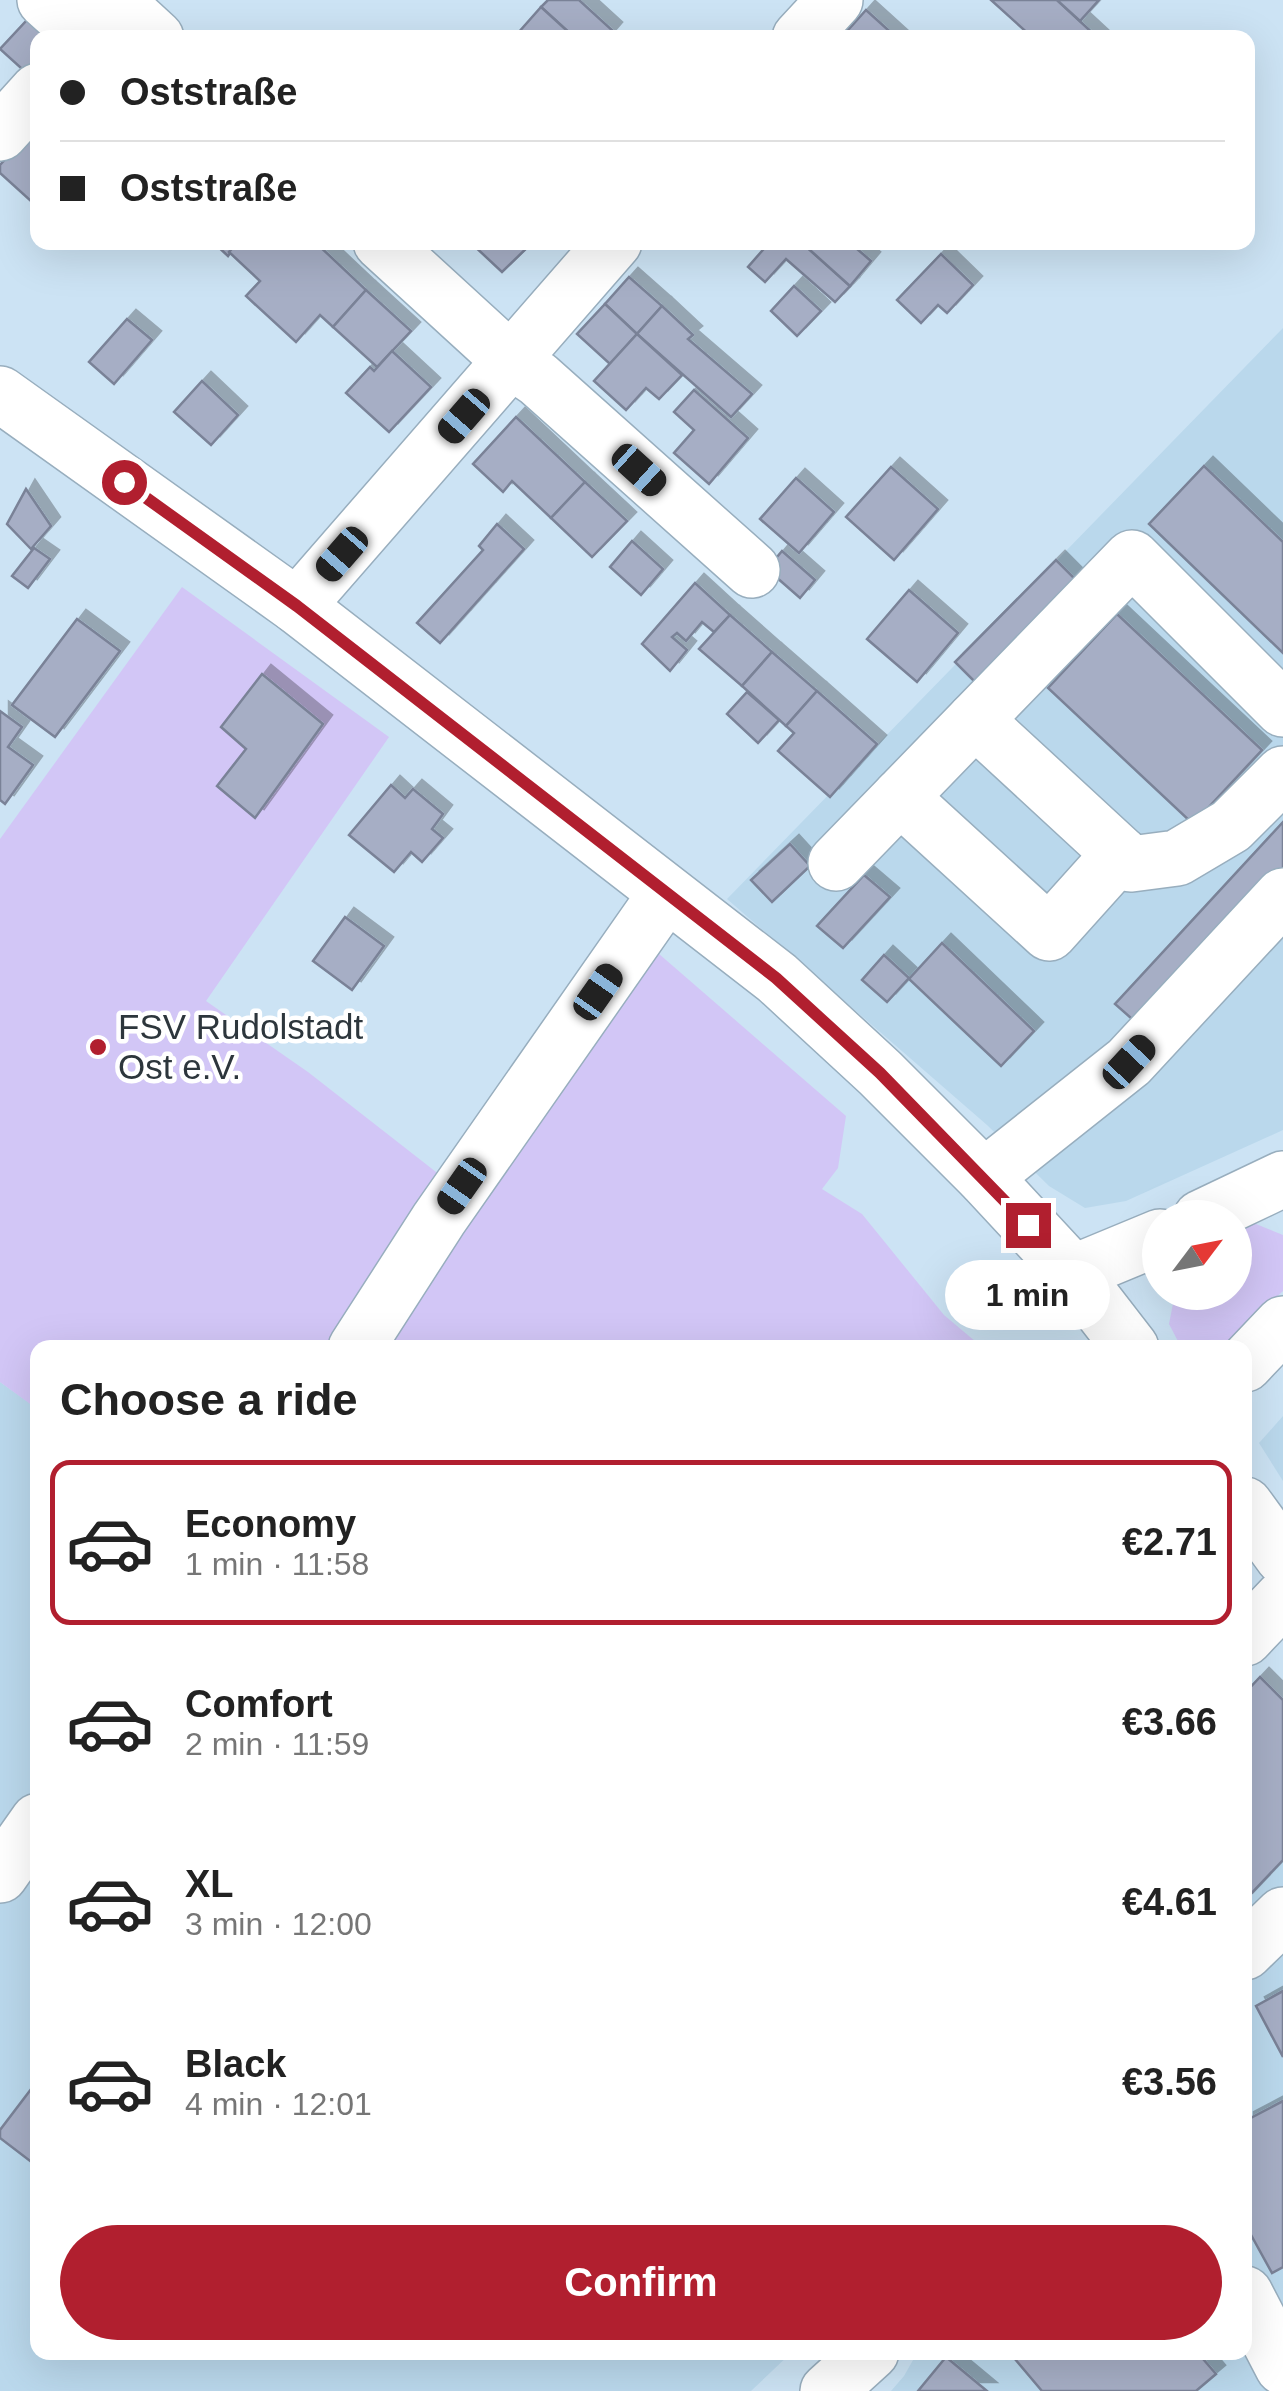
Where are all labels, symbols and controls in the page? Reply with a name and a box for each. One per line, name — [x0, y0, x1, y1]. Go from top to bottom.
text: Oststraße — [120, 71, 297, 113]
text: Oststraße — [120, 167, 297, 209]
car — [433, 384, 495, 448]
car — [607, 439, 671, 501]
route start — [102, 460, 147, 505]
car — [311, 522, 373, 586]
car — [569, 959, 627, 1025]
place label: FSV Rudolstadt Ost e.V. — [118, 1007, 363, 1086]
car — [1098, 1030, 1160, 1094]
marker: FSV Rudolstadt Ost e.V. — [87, 1036, 109, 1058]
car — [433, 1153, 491, 1219]
north arrow — [1142, 1200, 1252, 1310]
map controls — [1142, 1200, 1252, 1310]
route end — [1006, 1203, 1051, 1248]
callout: 1 min — [946, 1260, 1110, 1330]
text: 1 min — [986, 1277, 1069, 1313]
text: Choose a ride — [60, 1374, 358, 1425]
icon: car — [65, 1498, 155, 1588]
text: Economy — [185, 1503, 356, 1545]
text: €2.71 — [1122, 1521, 1217, 1563]
text: 1 min · 11:58 — [185, 1546, 369, 1582]
icon: car — [65, 1678, 155, 1768]
text: Comfort — [185, 1683, 333, 1725]
text: €3.66 — [1122, 1701, 1217, 1743]
text: 2 min · 11:59 — [185, 1726, 369, 1762]
icon: car — [65, 1858, 155, 1948]
text: XL — [185, 1863, 234, 1905]
text: €4.61 — [1122, 1881, 1217, 1923]
text: 3 min · 12:00 — [185, 1906, 372, 1942]
icon: car — [65, 2038, 155, 2128]
text: Black — [185, 2043, 286, 2085]
text: €3.56 — [1122, 2061, 1217, 2103]
text: 4 min · 12:01 — [185, 2086, 372, 2122]
button: Confirm — [60, 2225, 1222, 2340]

